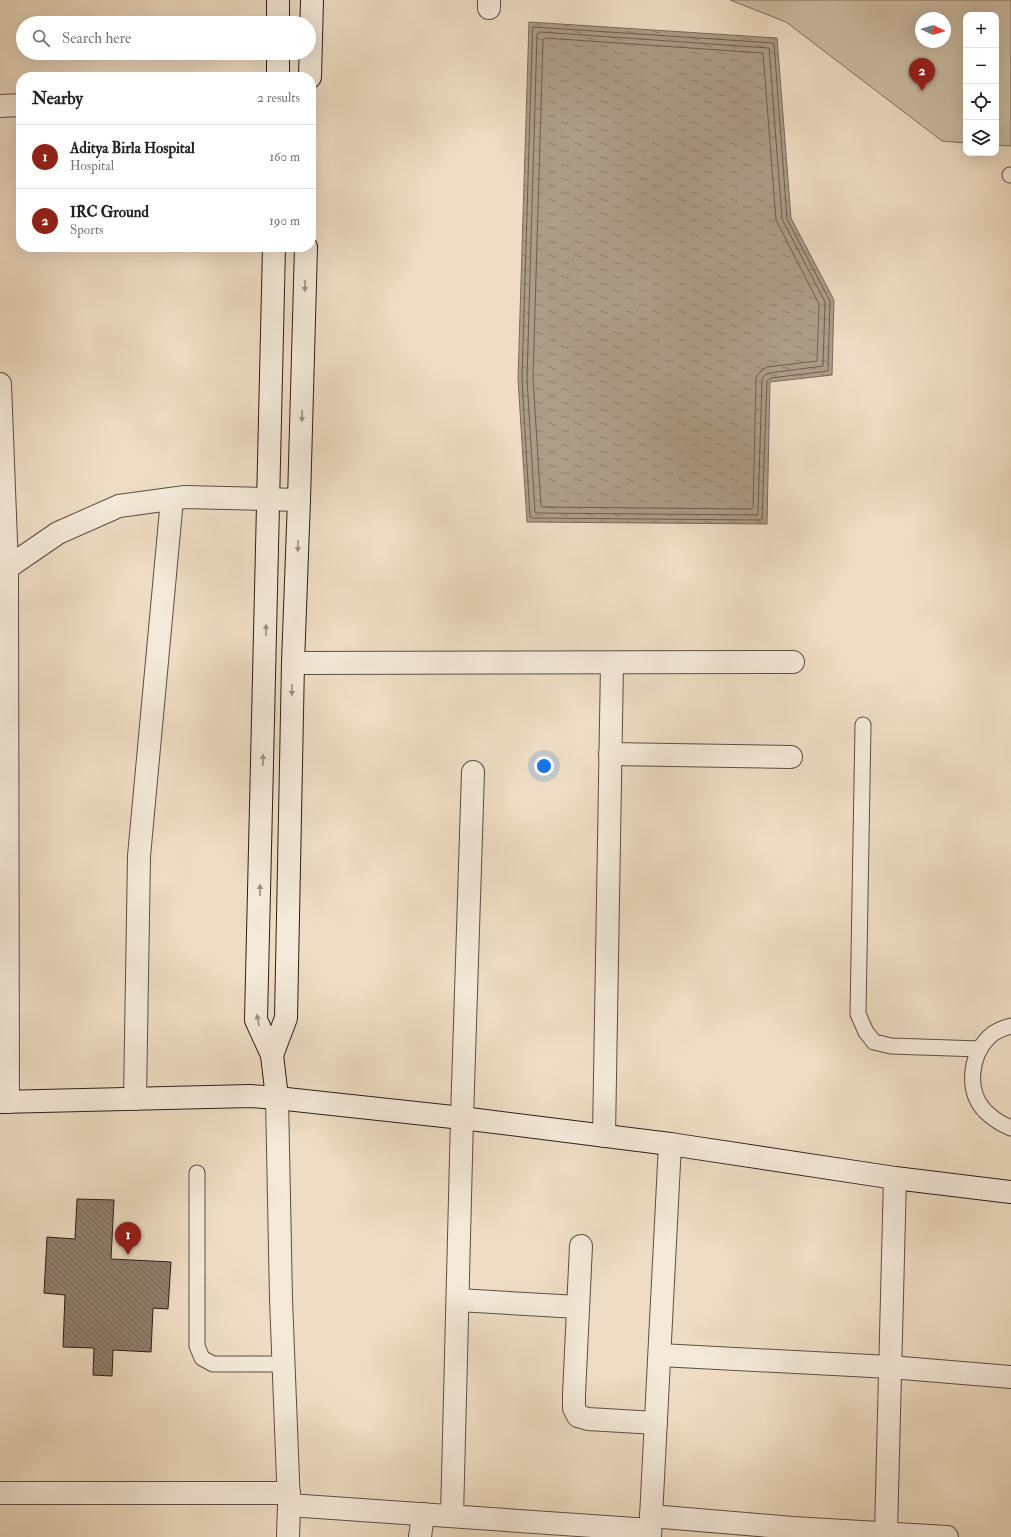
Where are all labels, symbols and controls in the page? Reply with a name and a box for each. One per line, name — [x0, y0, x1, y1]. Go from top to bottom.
north arrow — [915, 12, 951, 48]
map controls — [963, 12, 999, 156]
button: + — [963, 12, 999, 48]
search box — [16, 16, 316, 60]
icon: search — [30, 27, 52, 49]
text: Search here — [62, 29, 131, 48]
button: − — [963, 48, 999, 84]
pin: 2 — [909, 58, 935, 91]
button: locate — [963, 84, 999, 120]
text: Nearby — [32, 88, 83, 109]
text: 2 results — [257, 90, 300, 106]
button: layers — [963, 120, 999, 156]
text: Aditya Birla Hospital — [70, 139, 195, 158]
text: 1 — [43, 149, 47, 165]
text: 160 m — [269, 149, 300, 165]
text: Hospital — [70, 158, 114, 174]
text: IRC Ground — [70, 203, 149, 222]
text: 2 — [42, 213, 48, 229]
text: 190 m — [269, 213, 300, 229]
text: Sports — [70, 222, 104, 238]
one-way arrow — [302, 280, 308, 293]
one-way arrow — [298, 410, 305, 422]
one-way arrow — [294, 540, 301, 552]
one-way arrow — [263, 623, 269, 636]
one-way arrow — [289, 684, 295, 697]
one-way arrow — [260, 753, 266, 766]
your location — [534, 756, 554, 776]
one-way arrow — [256, 884, 263, 896]
one-way arrow — [255, 1013, 261, 1026]
pin: 1 — [115, 1222, 141, 1255]

